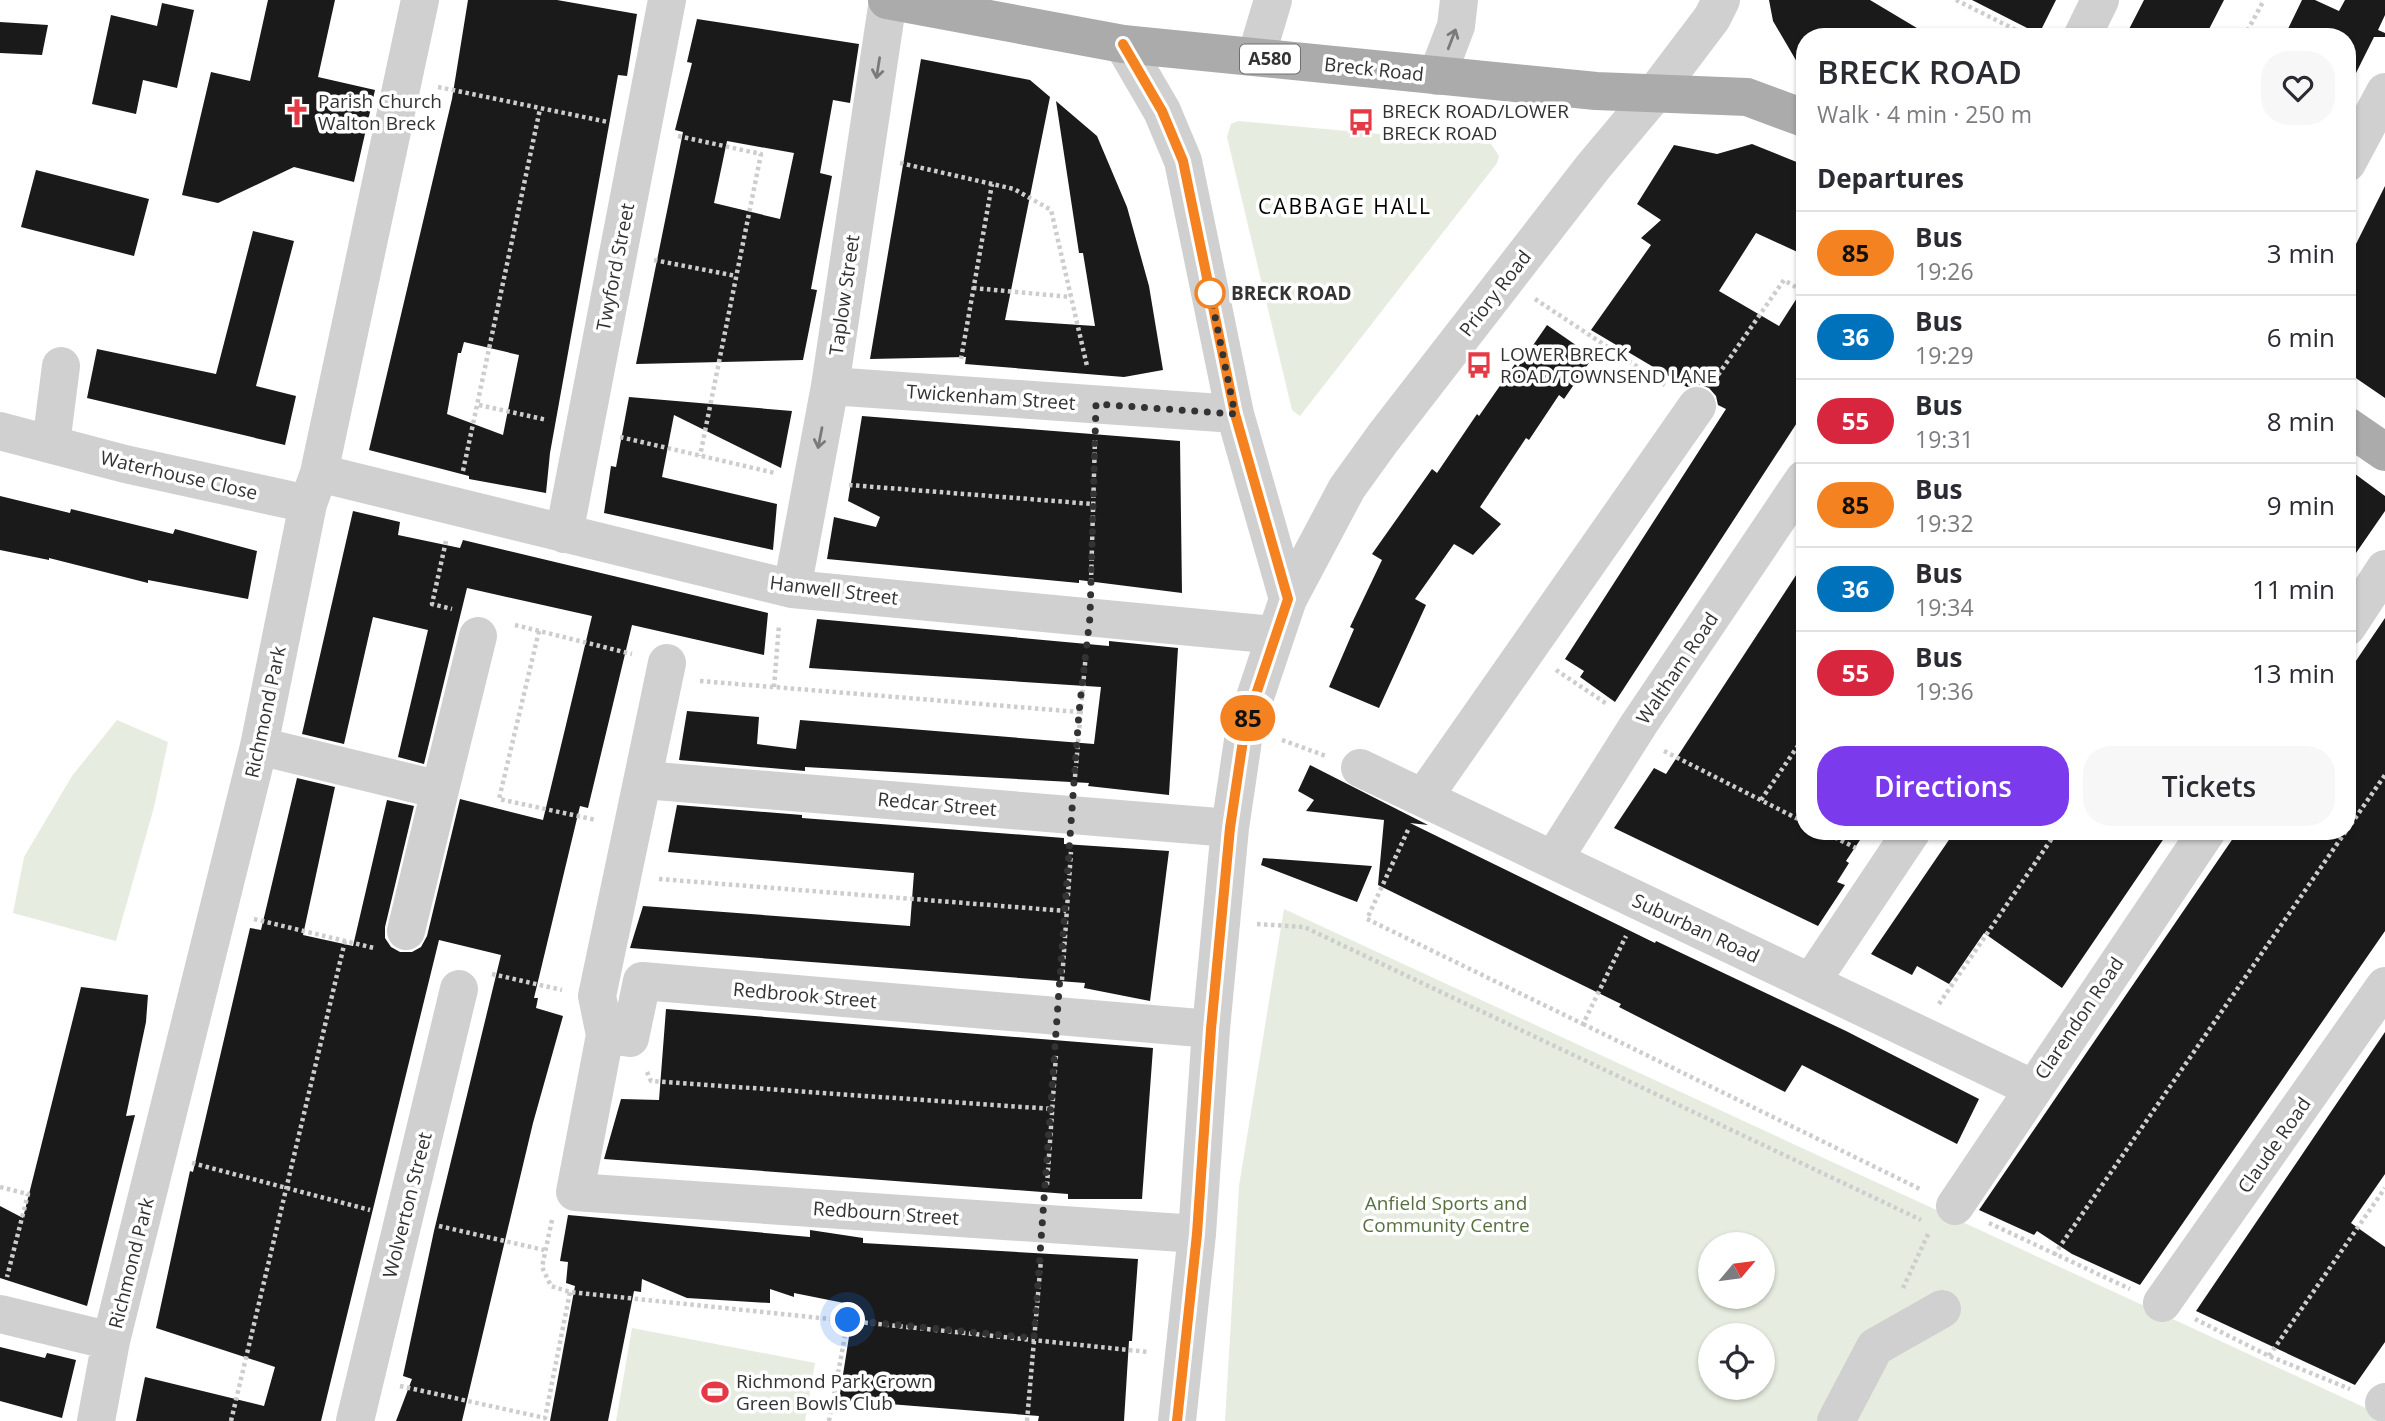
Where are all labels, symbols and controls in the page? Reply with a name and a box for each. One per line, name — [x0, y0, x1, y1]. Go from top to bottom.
one-way arrow — [1446, 28, 1459, 50]
road number: A580 — [1240, 44, 1300, 74]
text: BRECK ROAD — [1817, 49, 2022, 94]
street label: Breck Road — [1323, 51, 1425, 87]
button: heart — [2261, 51, 2335, 125]
one-way arrow — [871, 56, 884, 79]
place label: Parish Church Walton Breck — [318, 88, 442, 136]
church icon: Parish Church Walton Breck — [282, 97, 312, 127]
place label: BRECK ROAD/LOWER BRECK ROAD — [1382, 98, 1569, 146]
text: Walk · 4 min · 250 m — [1817, 98, 2032, 130]
bus stop icon: BRECK ROAD/LOWER BRECK ROAD — [1346, 107, 1376, 137]
text: Departures — [1817, 160, 1964, 196]
district label: CABBAGE HALL — [1258, 192, 1432, 220]
street label: Twyford Street — [590, 201, 640, 333]
text: Bus — [1915, 219, 1962, 255]
street label: Taplow Street — [823, 233, 865, 357]
text: 3 min — [2267, 235, 2335, 271]
text: 85 — [1842, 236, 1869, 269]
street label: Priory Road — [1453, 244, 1537, 342]
text: 19:26 — [1915, 255, 1974, 287]
marker: BRECK ROAD — [1195, 278, 1225, 308]
place label: BRECK ROAD — [1231, 280, 1351, 306]
text: Bus — [1915, 303, 1962, 339]
text: 6 min — [2267, 319, 2335, 355]
text: 36 — [1842, 320, 1869, 353]
text: 19:29 — [1915, 339, 1974, 371]
place label: LOWER BRECK ROAD/TOWNSEND LANE — [1500, 341, 1717, 389]
bus stop icon: LOWER BRECK ROAD/TOWNSEND LANE — [1464, 350, 1494, 380]
street label: Twickenham Street — [906, 378, 1077, 416]
text: Bus — [1915, 387, 1962, 423]
text: 8 min — [2267, 403, 2335, 439]
text: 55 — [1842, 404, 1869, 437]
text: 19:31 — [1915, 423, 1974, 455]
one-way arrow — [813, 426, 827, 449]
street label: Waterhouse Close — [98, 444, 260, 506]
text: Bus — [1915, 471, 1962, 507]
text: 9 min — [2267, 487, 2335, 523]
text: 85 — [1842, 488, 1869, 521]
text: 19:32 — [1915, 507, 1974, 539]
text: Bus — [1915, 555, 1962, 591]
street label: Hanwell Street — [768, 569, 900, 611]
text: 11 min — [2252, 571, 2335, 607]
text: 36 — [1842, 572, 1869, 605]
text: 19:34 — [1915, 591, 1974, 623]
street label: Waltham Road — [1630, 607, 1724, 729]
text: Bus — [1915, 639, 1962, 675]
street label: Richmond Park — [238, 644, 292, 780]
text: 13 min — [2252, 655, 2335, 691]
text: 55 — [1842, 656, 1869, 689]
text: 19:36 — [1915, 675, 1974, 707]
line badge: 85 — [1216, 695, 1280, 741]
text: 85 — [1234, 701, 1262, 734]
button: Directions — [1817, 746, 2069, 826]
button: Tickets — [2083, 746, 2335, 826]
street label: Redcar Street — [876, 786, 998, 822]
street label: Suburban Road — [1628, 887, 1764, 969]
street label: Clarendon Road — [2028, 952, 2130, 1084]
street label: Redbrook Street — [732, 976, 878, 1014]
street label: Claude Road — [2231, 1092, 2317, 1198]
street label: Wolverton Street — [376, 1129, 438, 1281]
park label: Anfield Sports and Community Centre — [1362, 1190, 1530, 1238]
street label: Richmond Park — [102, 1195, 160, 1331]
street label: Redbourn Street — [812, 1195, 960, 1231]
north arrow — [1698, 1232, 1774, 1309]
map controls — [1698, 1232, 1775, 1400]
your location — [830, 1302, 865, 1337]
button: locate — [1698, 1323, 1775, 1400]
place label: Richmond Park Crown Green Bowls Club — [736, 1368, 933, 1416]
sports icon: Richmond Park Crown Green Bowls Club — [700, 1377, 730, 1407]

